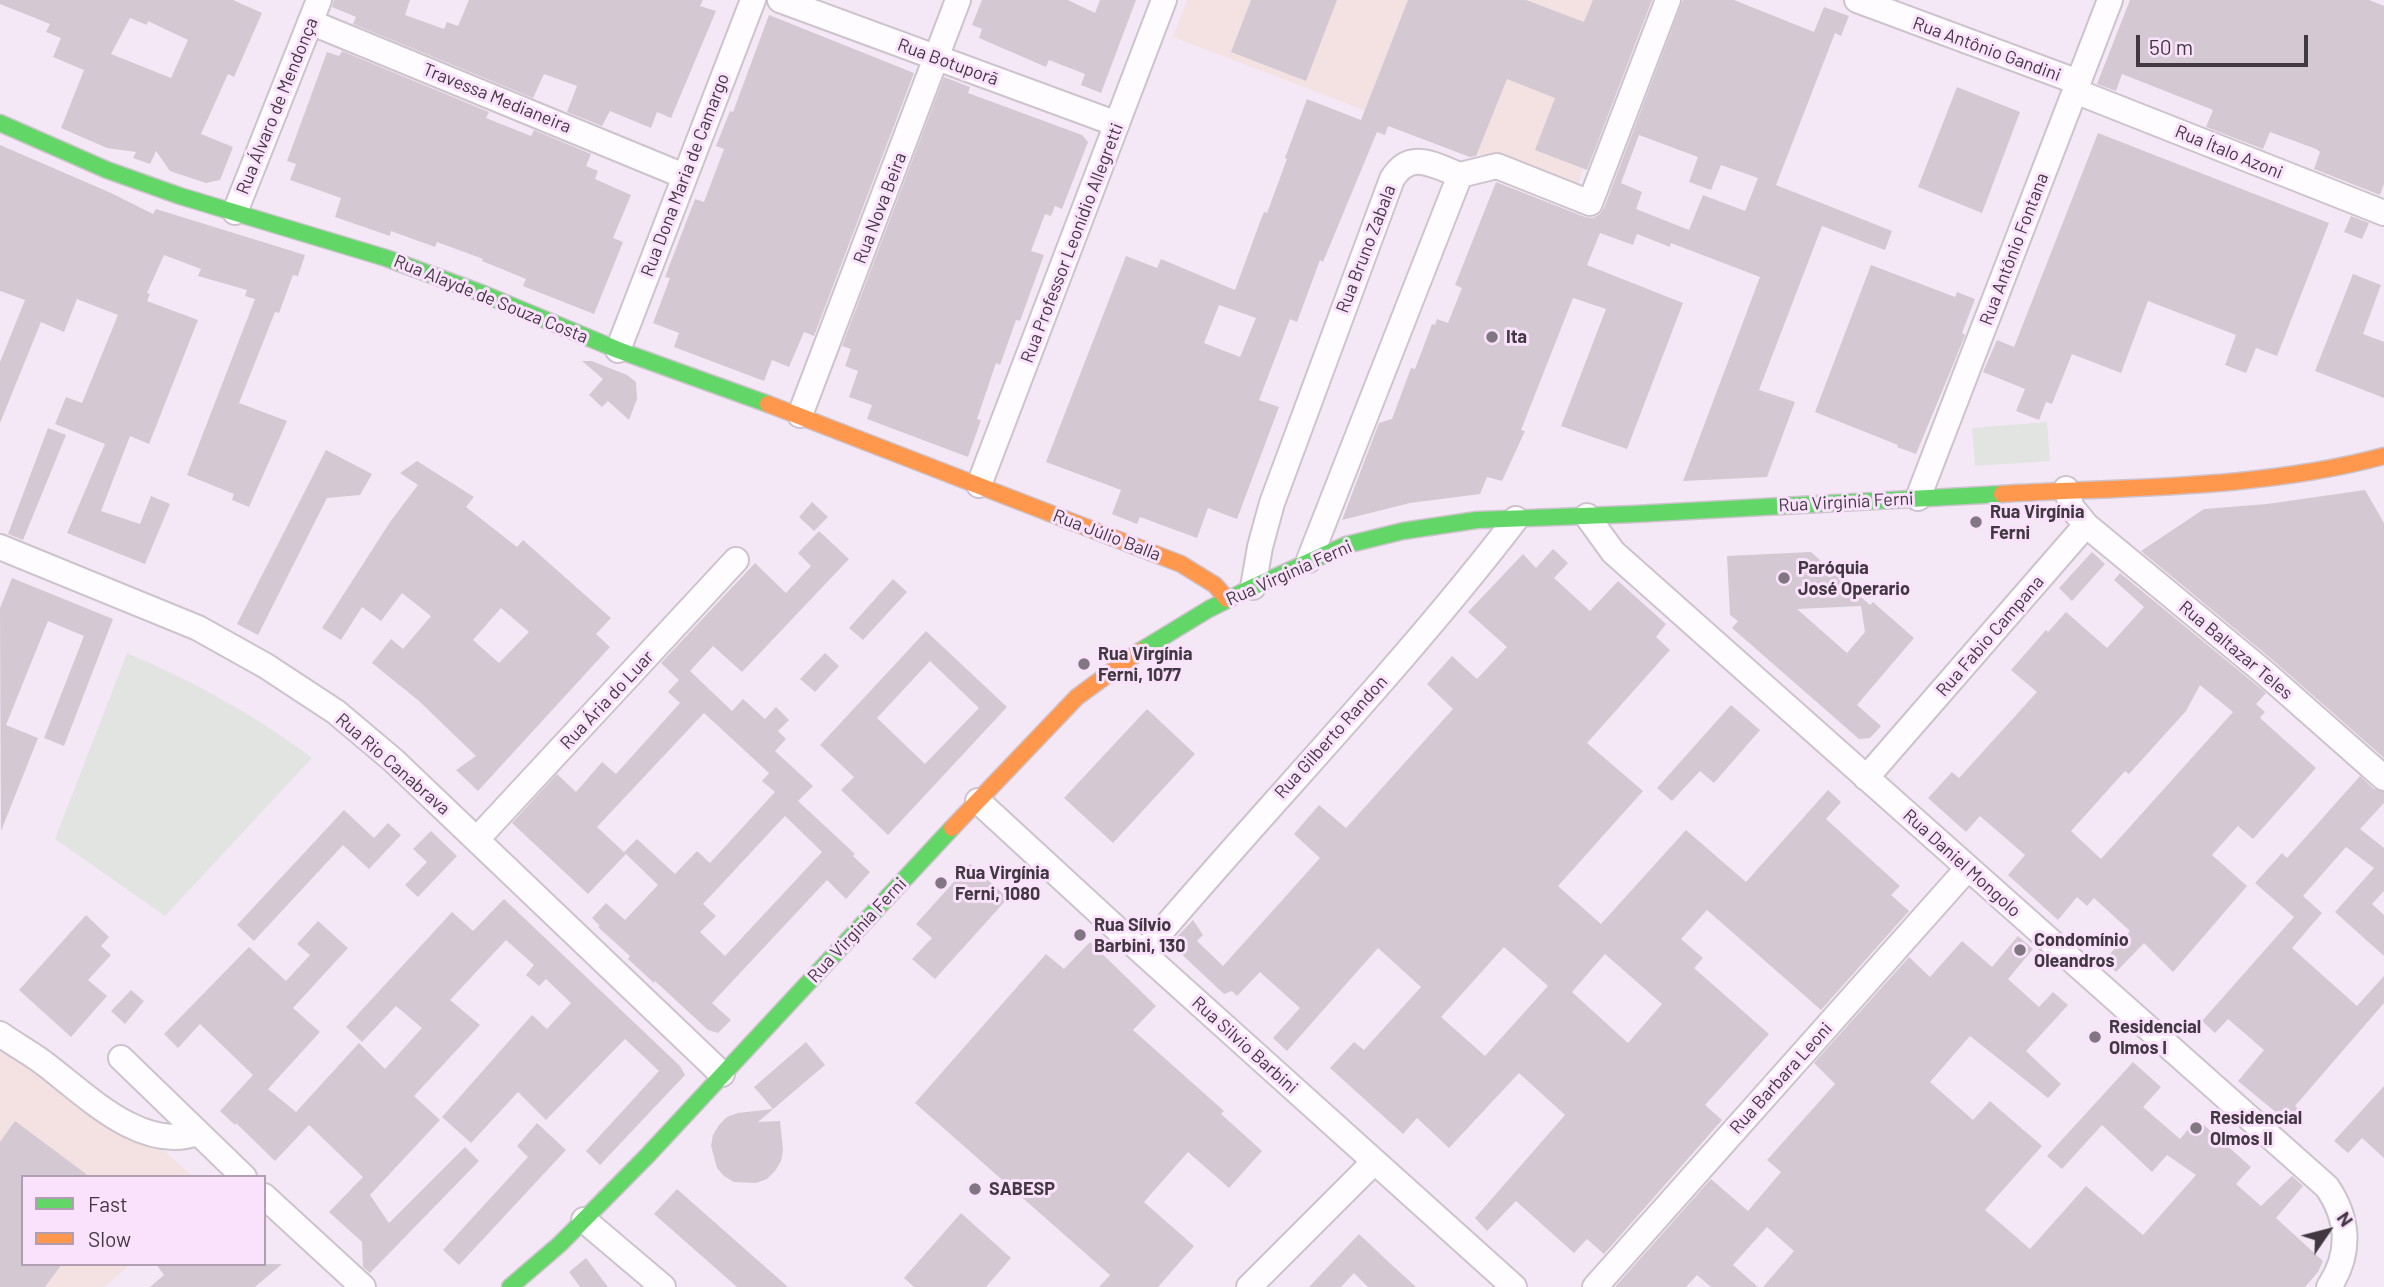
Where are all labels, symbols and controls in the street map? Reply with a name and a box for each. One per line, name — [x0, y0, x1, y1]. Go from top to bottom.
street label: Rua Antônio Gandini — [1910, 12, 2064, 86]
street label: Rua Álvaro de Mendonça — [232, 14, 322, 198]
scale bar — [2139, 21, 2310, 65]
street label: Rua Botuporã — [895, 34, 1001, 90]
text: 50 m — [2149, 34, 2193, 59]
street label: Travessa Medianeira — [420, 58, 574, 138]
street label: Rua Dona Maria de Camargo — [636, 70, 734, 280]
street label: Rua Professor Leonídio Allegretti — [1016, 120, 1128, 366]
street label: Rua Ítalo Azoni — [2172, 121, 2286, 183]
street label: Rua Nova Beira — [849, 149, 911, 267]
street label: Rua Antônio Fontana — [1975, 170, 2053, 328]
street label: Rua Bruno Zabala — [1332, 182, 1400, 316]
street label: Rua Alayde de Souza Costa — [391, 250, 591, 348]
place label: Ita — [1506, 326, 1527, 348]
marker: Ita — [1484, 329, 1500, 345]
street label: Rua Virginía Ferni — [1778, 488, 1914, 516]
place label: Rua Virgínia Ferni — [1990, 501, 2084, 544]
street label: Rua Júlio Balla — [1050, 505, 1164, 565]
marker: Rua Virgínia Ferni — [1968, 514, 1984, 530]
street label: Rua Virginía Ferni — [1223, 536, 1355, 610]
place label: Paróquia José Operario — [1798, 557, 1910, 600]
marker: Paróquia José Operario — [1776, 570, 1792, 586]
street label: Rua Fabio Campana — [1932, 571, 2048, 701]
street label: Rua Baltazar Teles — [2175, 596, 2297, 704]
place label: Rua Virgínia Ferni, 1077 — [1098, 643, 1192, 686]
street label: Rua Ária do Luar — [556, 646, 658, 754]
marker: Rua Virgínia Ferni, 1077 — [1076, 656, 1092, 672]
street label: Rua Gilberto Randon — [1270, 671, 1392, 803]
street label: Rua Rio Canabrava — [331, 708, 455, 820]
street label: Rua Daniel Mongolo — [1899, 804, 2025, 922]
place label: Rua Virgínia Ferni, 1080 — [955, 862, 1049, 904]
street label: Rua Virginía Ferni — [803, 873, 911, 987]
marker: Rua Virgínia Ferni, 1080 — [933, 875, 949, 891]
place label: Rua Sílvio Barbini, 130 — [1094, 914, 1185, 956]
marker: Rua Sílvio Barbini, 130 — [1072, 927, 1088, 943]
place label: Condomínio Oleandros — [2034, 929, 2129, 972]
marker: Condomínio Oleandros — [2012, 942, 2028, 958]
street label: Rua Silvio Barbini — [1188, 992, 1302, 1098]
place label: Residencial Olmos I — [2109, 1016, 2201, 1058]
street label: Rua Barbara Leoni — [1725, 1018, 1837, 1138]
marker: Residencial Olmos I — [2087, 1029, 2103, 1045]
place label: Residencial Olmos II — [2210, 1107, 2302, 1150]
marker: Residencial Olmos II — [2188, 1120, 2204, 1136]
legend — [21, 1175, 266, 1266]
place label: SABESP — [989, 1178, 1055, 1200]
marker: SABESP — [967, 1181, 983, 1197]
text: Fast — [88, 1191, 128, 1216]
north arrow — [2293, 1196, 2363, 1266]
text: N — [2333, 1207, 2359, 1230]
text: Slow — [88, 1226, 131, 1251]

